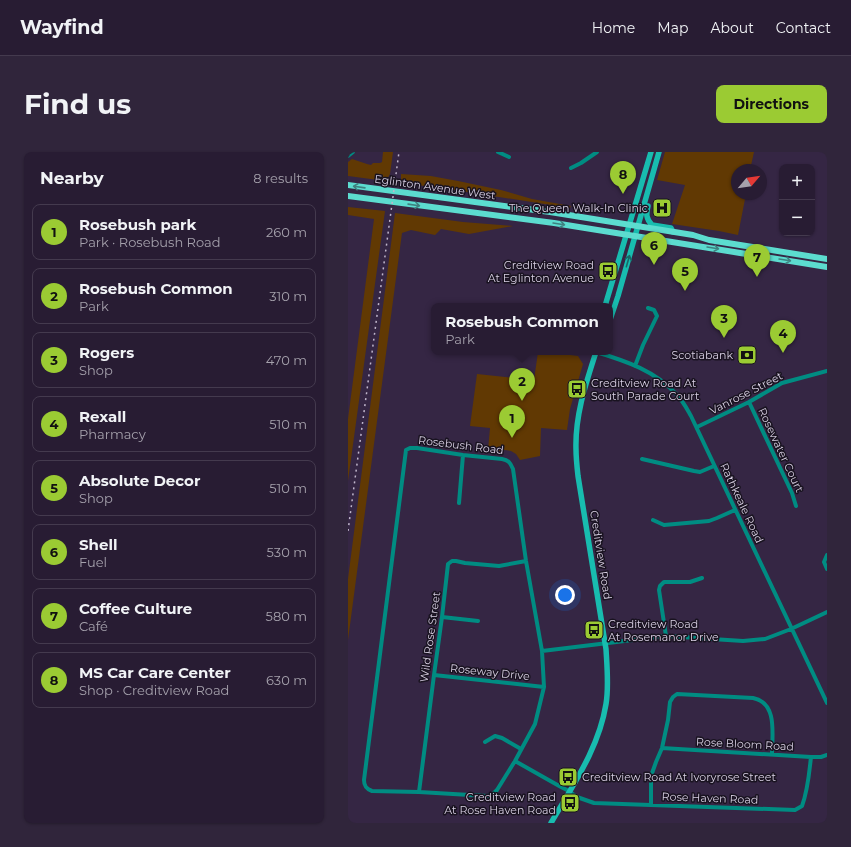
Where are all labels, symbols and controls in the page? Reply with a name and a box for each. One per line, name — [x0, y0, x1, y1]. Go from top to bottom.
text: Wayfind — [20, 16, 104, 39]
text: Home — [592, 19, 635, 37]
text: Map — [657, 19, 688, 37]
text: About — [710, 19, 754, 37]
text: Contact — [776, 19, 831, 37]
button: Directions — [716, 85, 827, 123]
text: Find us — [24, 87, 131, 121]
pin: 8 — [610, 161, 636, 194]
north arrow — [731, 164, 767, 200]
map controls — [779, 164, 815, 236]
button: + — [779, 164, 815, 200]
text: Nearby — [40, 168, 104, 188]
text: 8 results — [253, 170, 308, 186]
street label: Eglinton Avenue West — [374, 172, 497, 203]
one-way arrow — [353, 183, 366, 191]
hospital icon: The Queen Walk-In Clinic — [651, 197, 673, 219]
button: − — [779, 200, 815, 236]
one-way arrow — [408, 201, 421, 209]
place label: The Queen Walk-In Clinic — [509, 201, 648, 215]
text: Rosebush park — [79, 215, 196, 234]
one-way arrow — [552, 220, 565, 228]
text: 1 — [51, 224, 57, 240]
text: 260 m — [266, 224, 307, 240]
pin: 6 — [641, 232, 667, 265]
text: Park · Rosebush Road — [79, 234, 221, 250]
one-way arrow — [706, 244, 719, 252]
pin: 7 — [744, 244, 770, 277]
one-way arrow — [625, 255, 632, 268]
one-way arrow — [778, 256, 791, 264]
place label: Creditview Road At Eglinton Avenue — [488, 258, 594, 285]
pin: 5 — [672, 258, 698, 291]
bus stop icon: Creditview Road At Eglinton Avenue — [597, 260, 619, 282]
text: Rosebush Common — [79, 279, 233, 298]
text: 2 — [50, 288, 58, 304]
text: 310 m — [269, 288, 307, 304]
text: Park — [79, 298, 109, 314]
popup — [431, 303, 613, 355]
pin: 3 — [711, 305, 737, 338]
text: Rosebush Common — [445, 312, 599, 331]
pin: 4 — [770, 320, 796, 353]
text: Park — [445, 331, 475, 347]
text: Rogers — [79, 343, 134, 362]
bank icon: Scotiabank — [736, 344, 758, 366]
place label: Scotiabank — [671, 348, 733, 362]
text: 3 — [50, 352, 58, 368]
text: 470 m — [266, 352, 307, 368]
text: Shop — [79, 362, 113, 378]
pin: 2 — [509, 368, 535, 401]
street label: Vanrose Street — [707, 368, 785, 417]
place label: Creditview Road At South Parade Court — [591, 376, 700, 403]
bus stop icon: Creditview Road At South Parade Court — [566, 378, 588, 400]
pin: 1 — [499, 405, 525, 438]
street label: Rosewater Court — [755, 405, 807, 495]
text: Rexall — [79, 407, 126, 426]
text: 4 — [50, 416, 58, 432]
text: 510 m — [269, 416, 307, 432]
text: Pharmacy — [79, 426, 146, 442]
street label: Rosebush Road — [417, 433, 505, 457]
street label: Rathkeale Road — [717, 461, 767, 545]
text: Absolute Decor — [79, 471, 200, 490]
text: 5 — [50, 480, 58, 496]
text: 510 m — [269, 480, 307, 496]
text: Shop — [79, 490, 113, 506]
street label: Creditview Road — [587, 509, 615, 601]
text: Shell — [79, 535, 118, 554]
text: 6 — [50, 544, 58, 560]
text: 530 m — [267, 544, 307, 560]
text: Fuel — [79, 554, 107, 570]
your location — [555, 585, 575, 605]
street label: Wild Rose Street — [417, 590, 443, 683]
text: Coffee Culture — [79, 599, 192, 618]
text: 7 — [50, 608, 58, 624]
text: 580 m — [266, 608, 307, 624]
place label: Creditview Road At Rosemanor Drive — [608, 617, 719, 644]
text: Café — [79, 618, 108, 634]
bus stop icon: Creditview Road At Rosemanor Drive — [583, 619, 605, 641]
street label: Roseway Drive — [449, 661, 531, 683]
text: MS Car Care Center — [79, 663, 231, 682]
text: 8 — [50, 672, 58, 688]
text: 630 m — [266, 672, 307, 688]
text: Shop · Creditview Road — [79, 682, 229, 698]
street label: Rose Bloom Road — [696, 734, 794, 754]
bus stop icon: Creditview Road At Ivoryrose Street — [557, 766, 579, 788]
place label: Creditview Road At Ivoryrose Street — [582, 770, 776, 784]
street label: Rose Haven Road — [661, 789, 759, 807]
place label: Creditview Road At Rose Haven Road — [444, 790, 556, 817]
bus stop icon: Creditview Road At Rose Haven Road — [559, 792, 581, 814]

